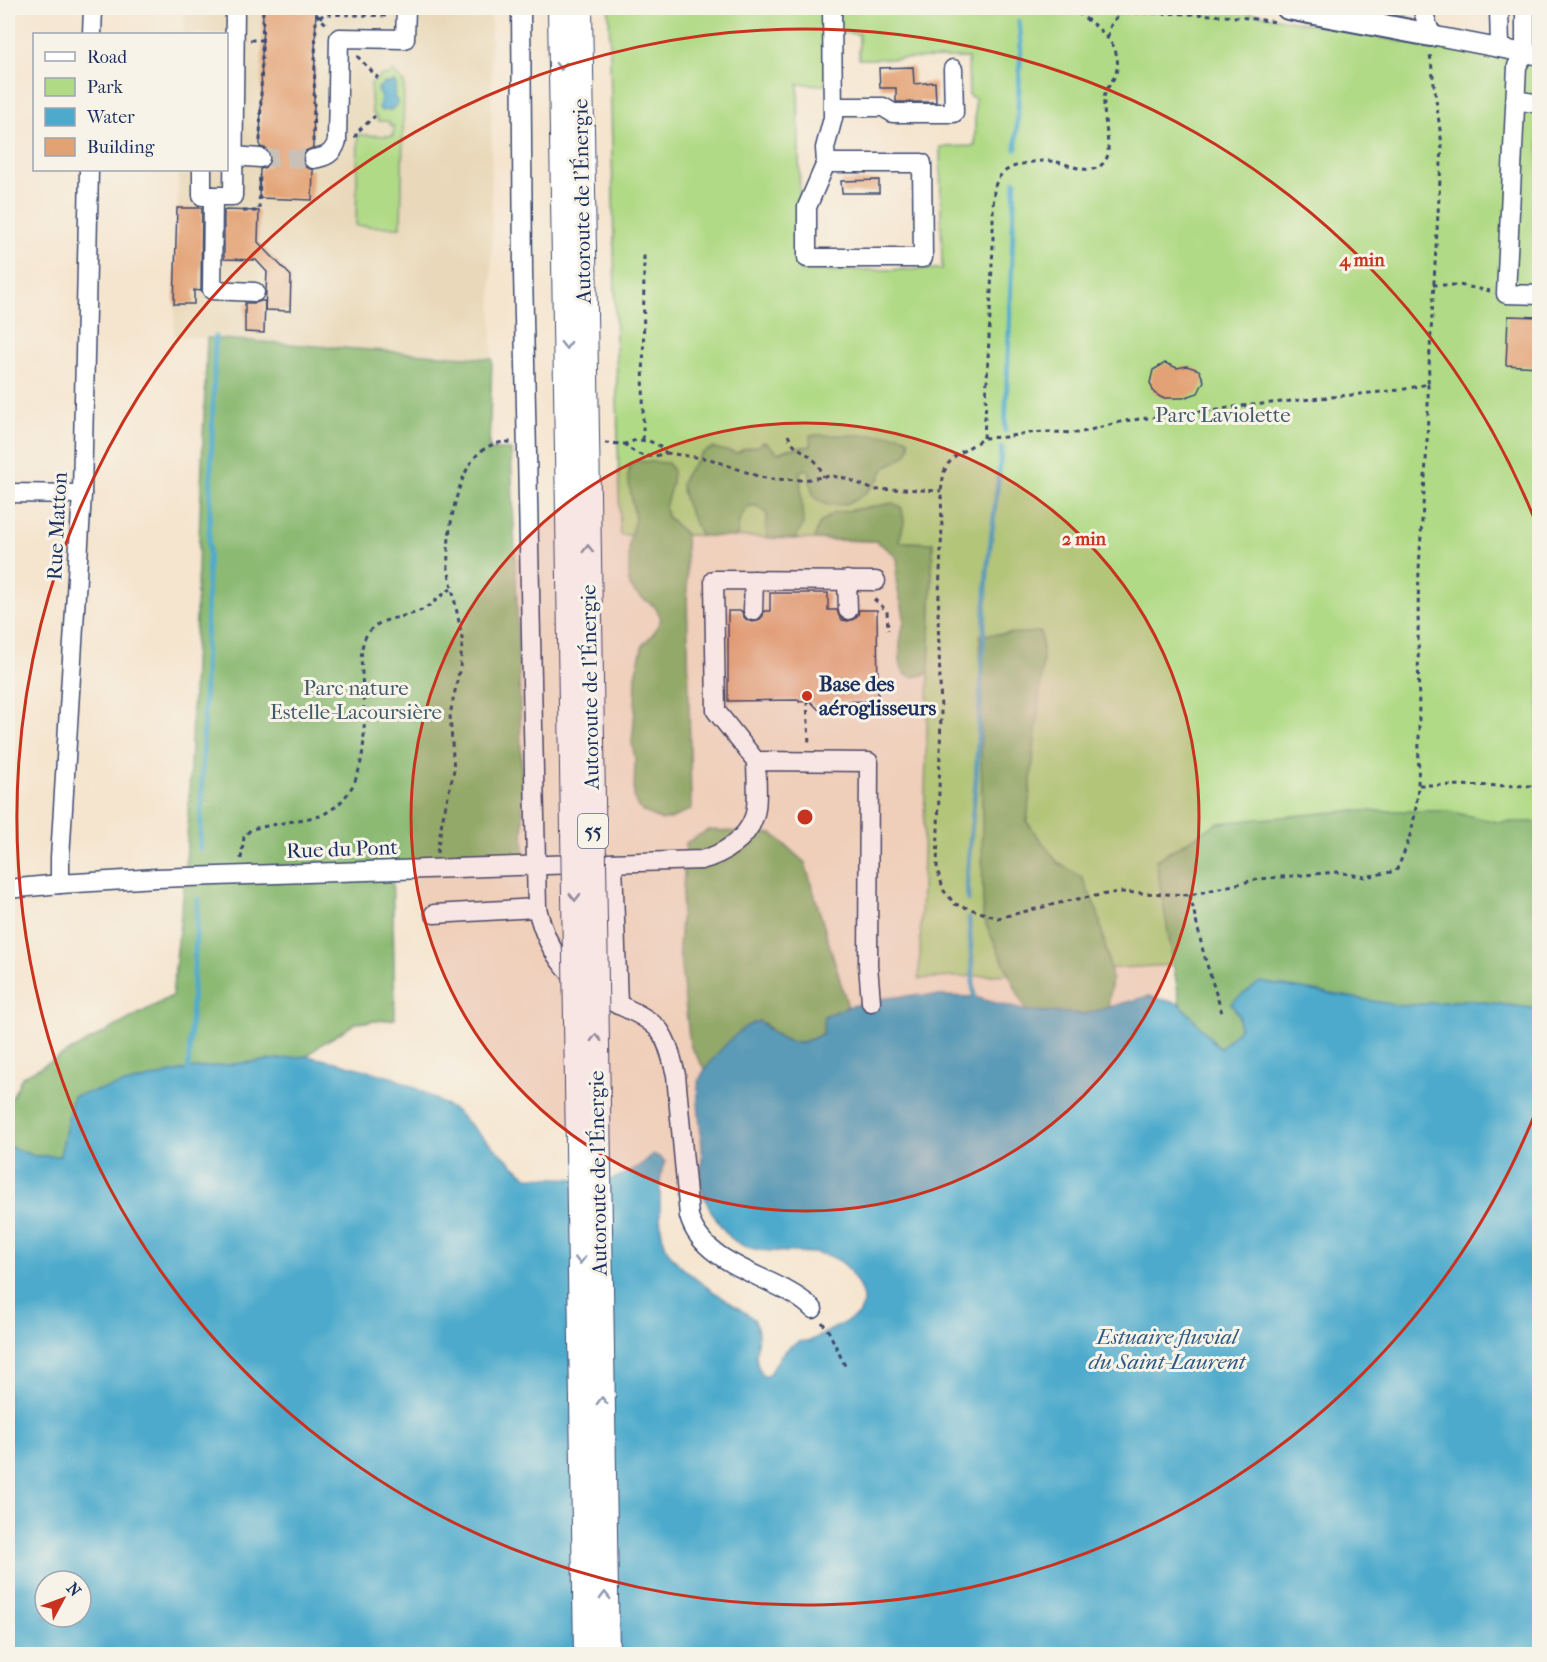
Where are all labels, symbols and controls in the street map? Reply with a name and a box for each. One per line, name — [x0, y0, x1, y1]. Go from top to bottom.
legend — [33, 33, 228, 171]
text: Road — [87, 47, 127, 68]
one-way arrow — [555, 61, 568, 70]
text: Park — [87, 77, 124, 98]
street label: Autoroute de l'Énergie — [568, 98, 596, 305]
text: Water — [86, 107, 135, 128]
text: Building — [87, 137, 155, 158]
text: 4 min — [1338, 250, 1385, 271]
one-way arrow — [560, 340, 572, 349]
park label: Parc Laviolette — [1155, 403, 1291, 427]
street label: Rue Matton — [42, 471, 72, 581]
text: 2 min — [1062, 529, 1106, 550]
one-way arrow — [582, 545, 594, 554]
street label: Autoroute de l'Énergie — [576, 584, 604, 791]
place label: Base des aéroglisseurs — [819, 672, 936, 720]
park label: Parc nature Estelle-Lacoursière — [270, 676, 442, 724]
marker: Base des aéroglisseurs — [800, 689, 814, 703]
centre of rings — [795, 807, 815, 827]
road number: 55 — [578, 814, 608, 848]
street label: Rue du Pont — [286, 835, 399, 863]
one-way arrow — [569, 892, 581, 901]
one-way arrow — [590, 1034, 602, 1043]
street label: Autoroute de l'Énergie — [584, 1070, 612, 1277]
one-way arrow — [574, 1255, 587, 1264]
water label: Estuaire fluvial du Saint-Laurent — [1089, 1324, 1247, 1375]
one-way arrow — [596, 1397, 608, 1406]
north arrow — [33, 1569, 93, 1629]
text: N — [63, 1579, 86, 1601]
one-way arrow — [599, 1592, 611, 1601]

